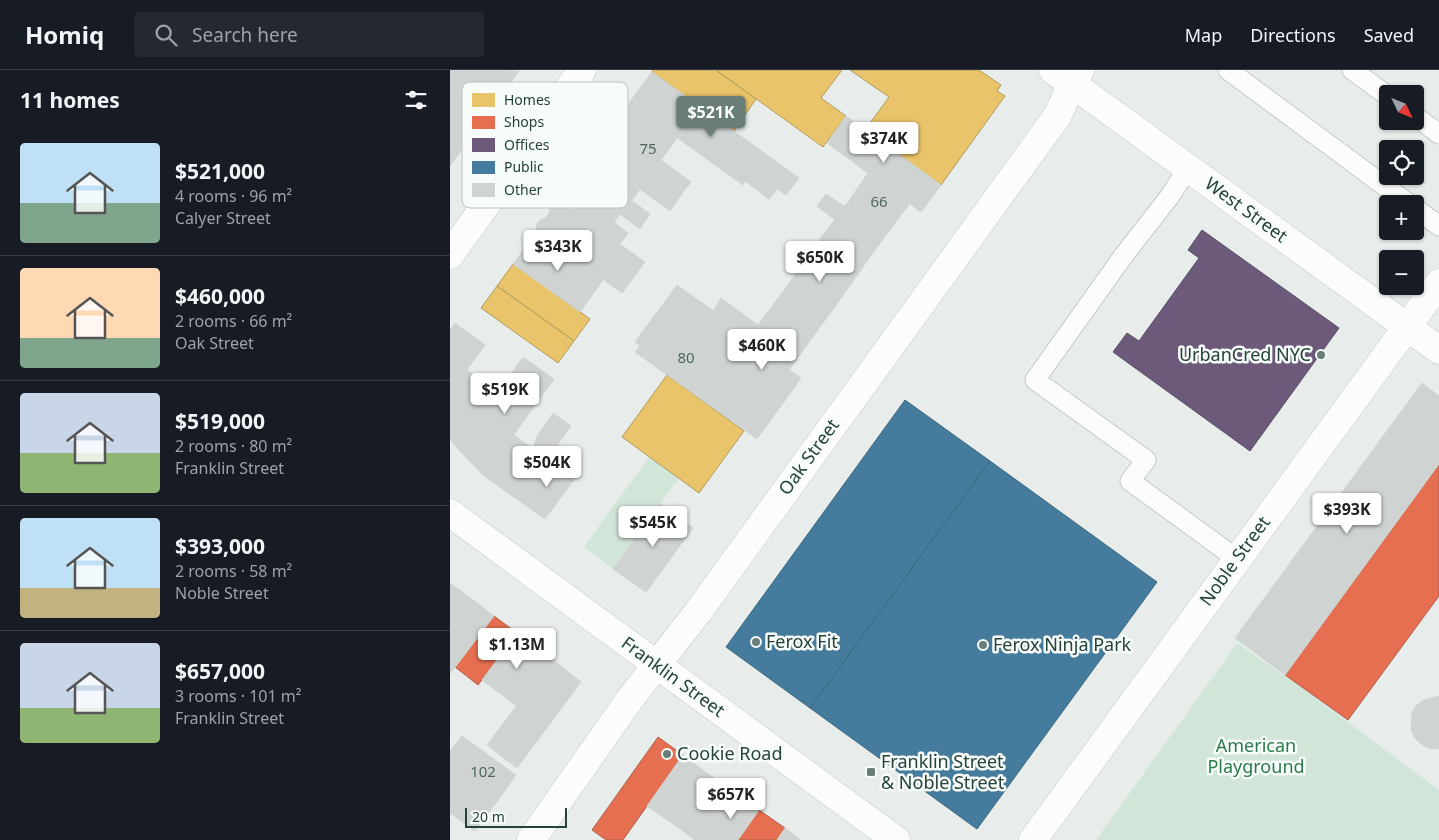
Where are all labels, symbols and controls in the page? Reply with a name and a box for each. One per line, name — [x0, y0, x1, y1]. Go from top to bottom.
search box — [134, 12, 484, 57]
text: Homiq — [25, 18, 104, 51]
icon: search — [152, 21, 180, 49]
text: Search here — [192, 22, 298, 48]
text: Map — [1185, 23, 1222, 47]
text: Directions — [1250, 23, 1336, 47]
text: Saved — [1364, 23, 1414, 47]
legend — [462, 82, 628, 208]
north arrow — [1379, 85, 1424, 130]
map controls — [1379, 85, 1424, 295]
text: 11 homes — [20, 86, 120, 114]
icon: filters — [402, 86, 430, 114]
text: Homes — [504, 90, 551, 109]
pin: $521K — [676, 96, 746, 138]
text: $521K — [687, 101, 735, 123]
text: Shops — [504, 112, 544, 131]
pin: $374K — [849, 122, 919, 164]
text: $374K — [860, 127, 908, 149]
text: Offices — [504, 135, 550, 154]
house number: 75 — [639, 138, 657, 158]
button: locate — [1379, 140, 1424, 185]
text: $521,000 — [175, 157, 265, 185]
text: Public — [504, 157, 544, 176]
icon: home — [60, 163, 120, 223]
street label: West Street — [1200, 171, 1293, 248]
text: Other — [504, 180, 543, 199]
text: 4 rooms · 96 m² — [175, 185, 292, 207]
house number: 66 — [870, 191, 888, 211]
button: + — [1379, 195, 1424, 240]
text: Calyer Street — [175, 207, 271, 229]
pin: $343K — [523, 230, 593, 272]
text: $343K — [534, 235, 582, 257]
pin: $650K — [785, 240, 855, 283]
text: $650K — [796, 246, 844, 268]
button: − — [1379, 250, 1424, 295]
text: $460,000 — [175, 282, 265, 310]
icon: home — [60, 288, 120, 348]
text: 2 rooms · 66 m² — [175, 310, 292, 332]
pin: $460K — [727, 328, 797, 371]
text: Oak Street — [175, 332, 254, 354]
text: $460K — [738, 334, 786, 356]
place label: UrbanCred NYC — [1179, 342, 1311, 366]
house number: 80 — [677, 347, 695, 367]
marker: UrbanCred NYC — [1315, 349, 1327, 361]
pin: $519K — [470, 372, 540, 415]
text: $519K — [481, 378, 529, 400]
text: $519,000 — [175, 407, 265, 435]
icon: home — [60, 413, 120, 473]
street label: Oak Street — [772, 413, 844, 499]
text: 2 rooms · 80 m² — [175, 435, 292, 457]
pin: $504K — [512, 446, 582, 488]
text: $504K — [523, 451, 571, 473]
text: Franklin Street — [175, 457, 284, 479]
pin: $393K — [1312, 492, 1382, 535]
text: $393K — [1323, 498, 1371, 520]
pin: $545K — [618, 506, 688, 548]
street label: Noble Street — [1194, 510, 1275, 610]
text: $545K — [629, 511, 677, 533]
text: $393,000 — [175, 532, 265, 560]
icon: home — [60, 538, 120, 598]
text: 2 rooms · 58 m² — [175, 560, 292, 582]
text: Noble Street — [175, 582, 269, 604]
pin: $1.13M — [476, 628, 558, 670]
place label: Ferox Fit — [766, 629, 838, 653]
street label: Franklin Street — [617, 630, 731, 722]
place label: Ferox Ninja Park — [993, 632, 1132, 656]
text: $1.13M — [489, 633, 545, 655]
marker: Ferox Fit — [750, 636, 762, 648]
marker: Ferox Ninja Park — [977, 639, 989, 651]
text: $657,000 — [175, 657, 265, 685]
icon: home — [60, 663, 120, 723]
text: 3 rooms · 101 m² — [175, 685, 301, 707]
text: Franklin Street — [175, 707, 284, 729]
park label: American Playground — [1207, 733, 1305, 778]
place label: Cookie Road — [677, 741, 783, 765]
marker: Cookie Road — [661, 748, 673, 760]
place label: Franklin Street & Noble Street — [881, 749, 1005, 794]
house number: 102 — [470, 761, 496, 781]
marker: Franklin Street & Noble Street — [865, 766, 877, 778]
pin: $657K — [696, 778, 766, 820]
text: $657K — [707, 783, 755, 805]
scale bar — [465, 805, 568, 828]
text: 20 m — [472, 807, 505, 826]

